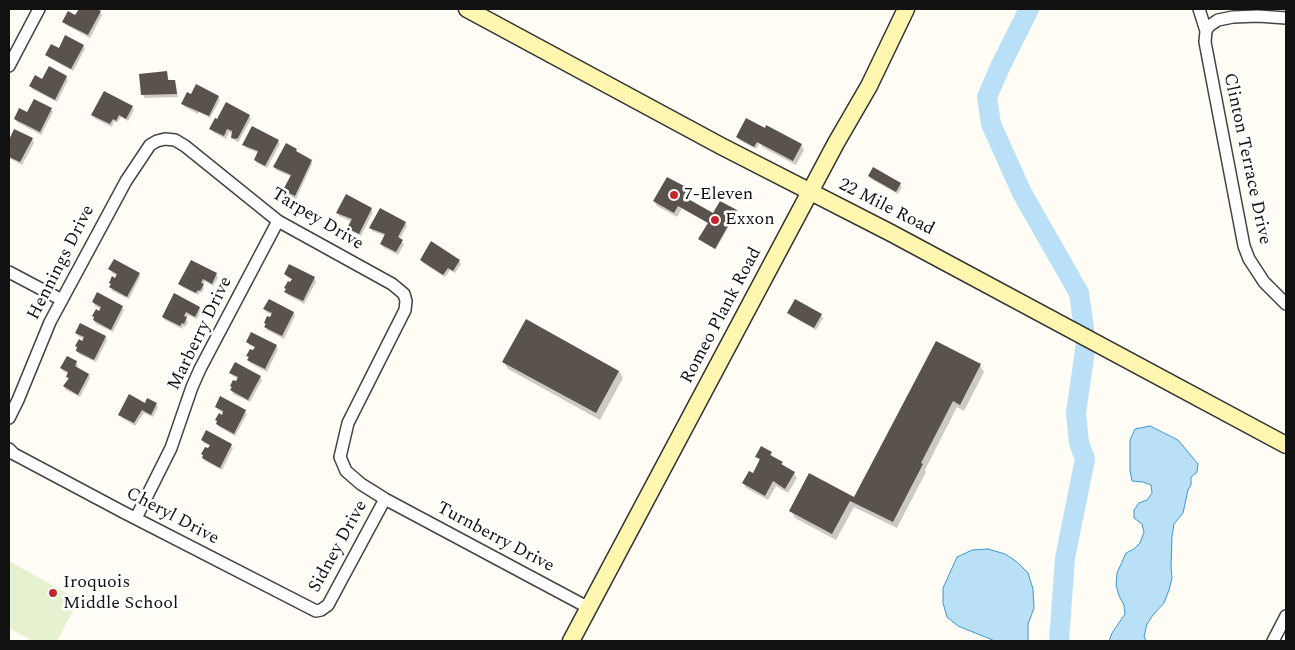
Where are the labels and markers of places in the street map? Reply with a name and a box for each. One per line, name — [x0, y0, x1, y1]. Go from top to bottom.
place label: 7-Eleven — [684, 184, 753, 206]
marker: 7-Eleven — [668, 189, 680, 201]
place label: Exxon — [725, 209, 775, 231]
marker: Exxon — [709, 214, 721, 226]
place label: Iroquois Middle School — [63, 572, 178, 614]
marker: Iroquois Middle School — [47, 587, 59, 599]

